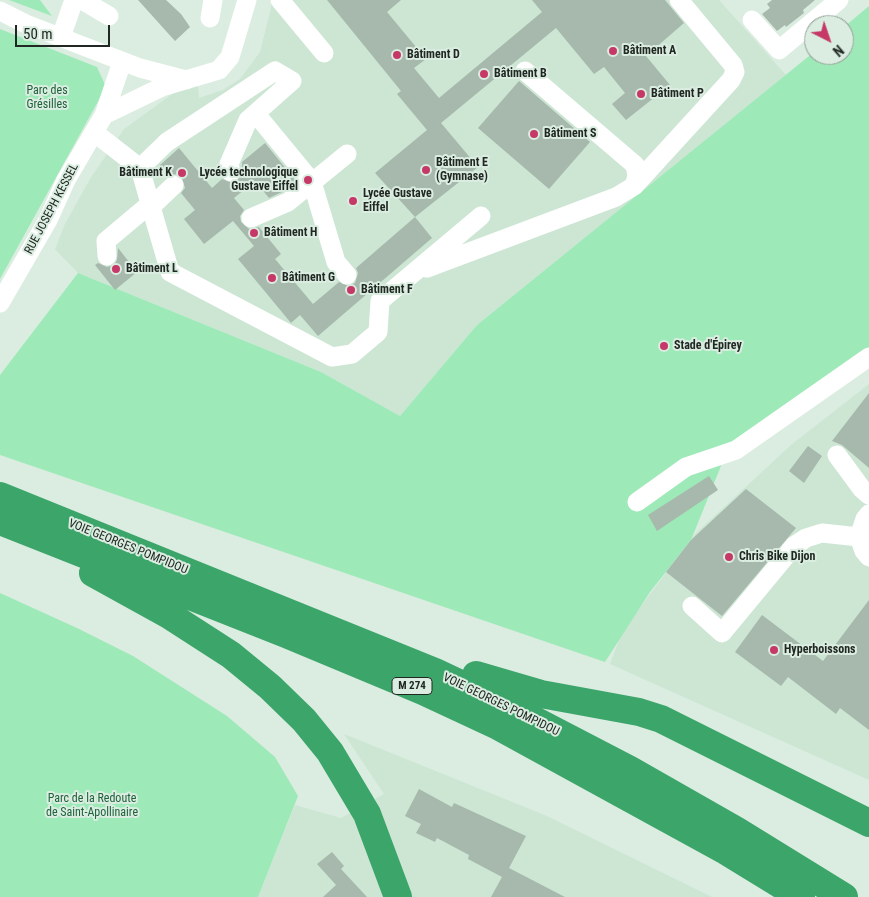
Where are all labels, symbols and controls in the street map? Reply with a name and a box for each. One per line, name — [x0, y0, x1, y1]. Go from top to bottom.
scale bar — [18, 15, 112, 47]
north arrow — [804, 15, 854, 65]
text: 50 m — [23, 25, 53, 43]
text: N — [830, 42, 847, 59]
place label: Bâtiment A — [623, 44, 676, 58]
marker: Bâtiment A — [607, 45, 619, 57]
place label: Bâtiment D — [407, 48, 460, 62]
marker: Bâtiment D — [391, 49, 403, 61]
place label: Bâtiment B — [494, 67, 547, 81]
marker: Bâtiment B — [478, 68, 490, 80]
park label: Parc des Grésilles — [26, 84, 68, 112]
place label: Bâtiment P — [651, 87, 704, 101]
marker: Bâtiment P — [635, 88, 647, 100]
place label: Bâtiment S — [544, 127, 597, 141]
marker: Bâtiment S — [528, 128, 540, 140]
place label: Bâtiment E (Gymnase) — [436, 156, 488, 184]
street label: RUE JOSEPH KESSEL — [22, 161, 82, 257]
marker: Bâtiment E (Gymnase) — [420, 164, 432, 176]
place label: Bâtiment K — [119, 166, 172, 180]
place label: Lycée technologique Gustave Eiffel — [200, 166, 298, 194]
marker: Bâtiment K — [176, 167, 188, 179]
marker: Lycée technologique Gustave Eiffel — [302, 174, 314, 186]
place label: Lycée Gustave Eiffel — [363, 187, 432, 215]
marker: Lycée Gustave Eiffel — [347, 195, 359, 207]
place label: Bâtiment H — [264, 226, 317, 240]
marker: Bâtiment H — [248, 227, 260, 239]
place label: Bâtiment L — [126, 262, 178, 276]
marker: Bâtiment L — [110, 263, 122, 275]
place label: Bâtiment G — [282, 271, 335, 285]
marker: Bâtiment G — [266, 272, 278, 284]
place label: Bâtiment F — [361, 283, 413, 297]
marker: Bâtiment F — [345, 284, 357, 296]
place label: Stade d'Épirey — [674, 339, 742, 353]
marker: Stade d'Épirey — [658, 340, 670, 352]
street label: VOIE GEORGES POMPIDOU — [66, 516, 190, 578]
place label: Chris Bike Dijon — [739, 550, 815, 564]
marker: Chris Bike Dijon — [723, 551, 735, 563]
place label: Hyperboissons — [784, 643, 856, 657]
marker: Hyperboissons — [768, 644, 780, 656]
street label: VOIE GEORGES POMPIDOU — [440, 671, 562, 739]
road number: M 274 — [392, 678, 432, 694]
park label: Parc de la Redoute de Saint-Apollinaire — [46, 792, 138, 820]

